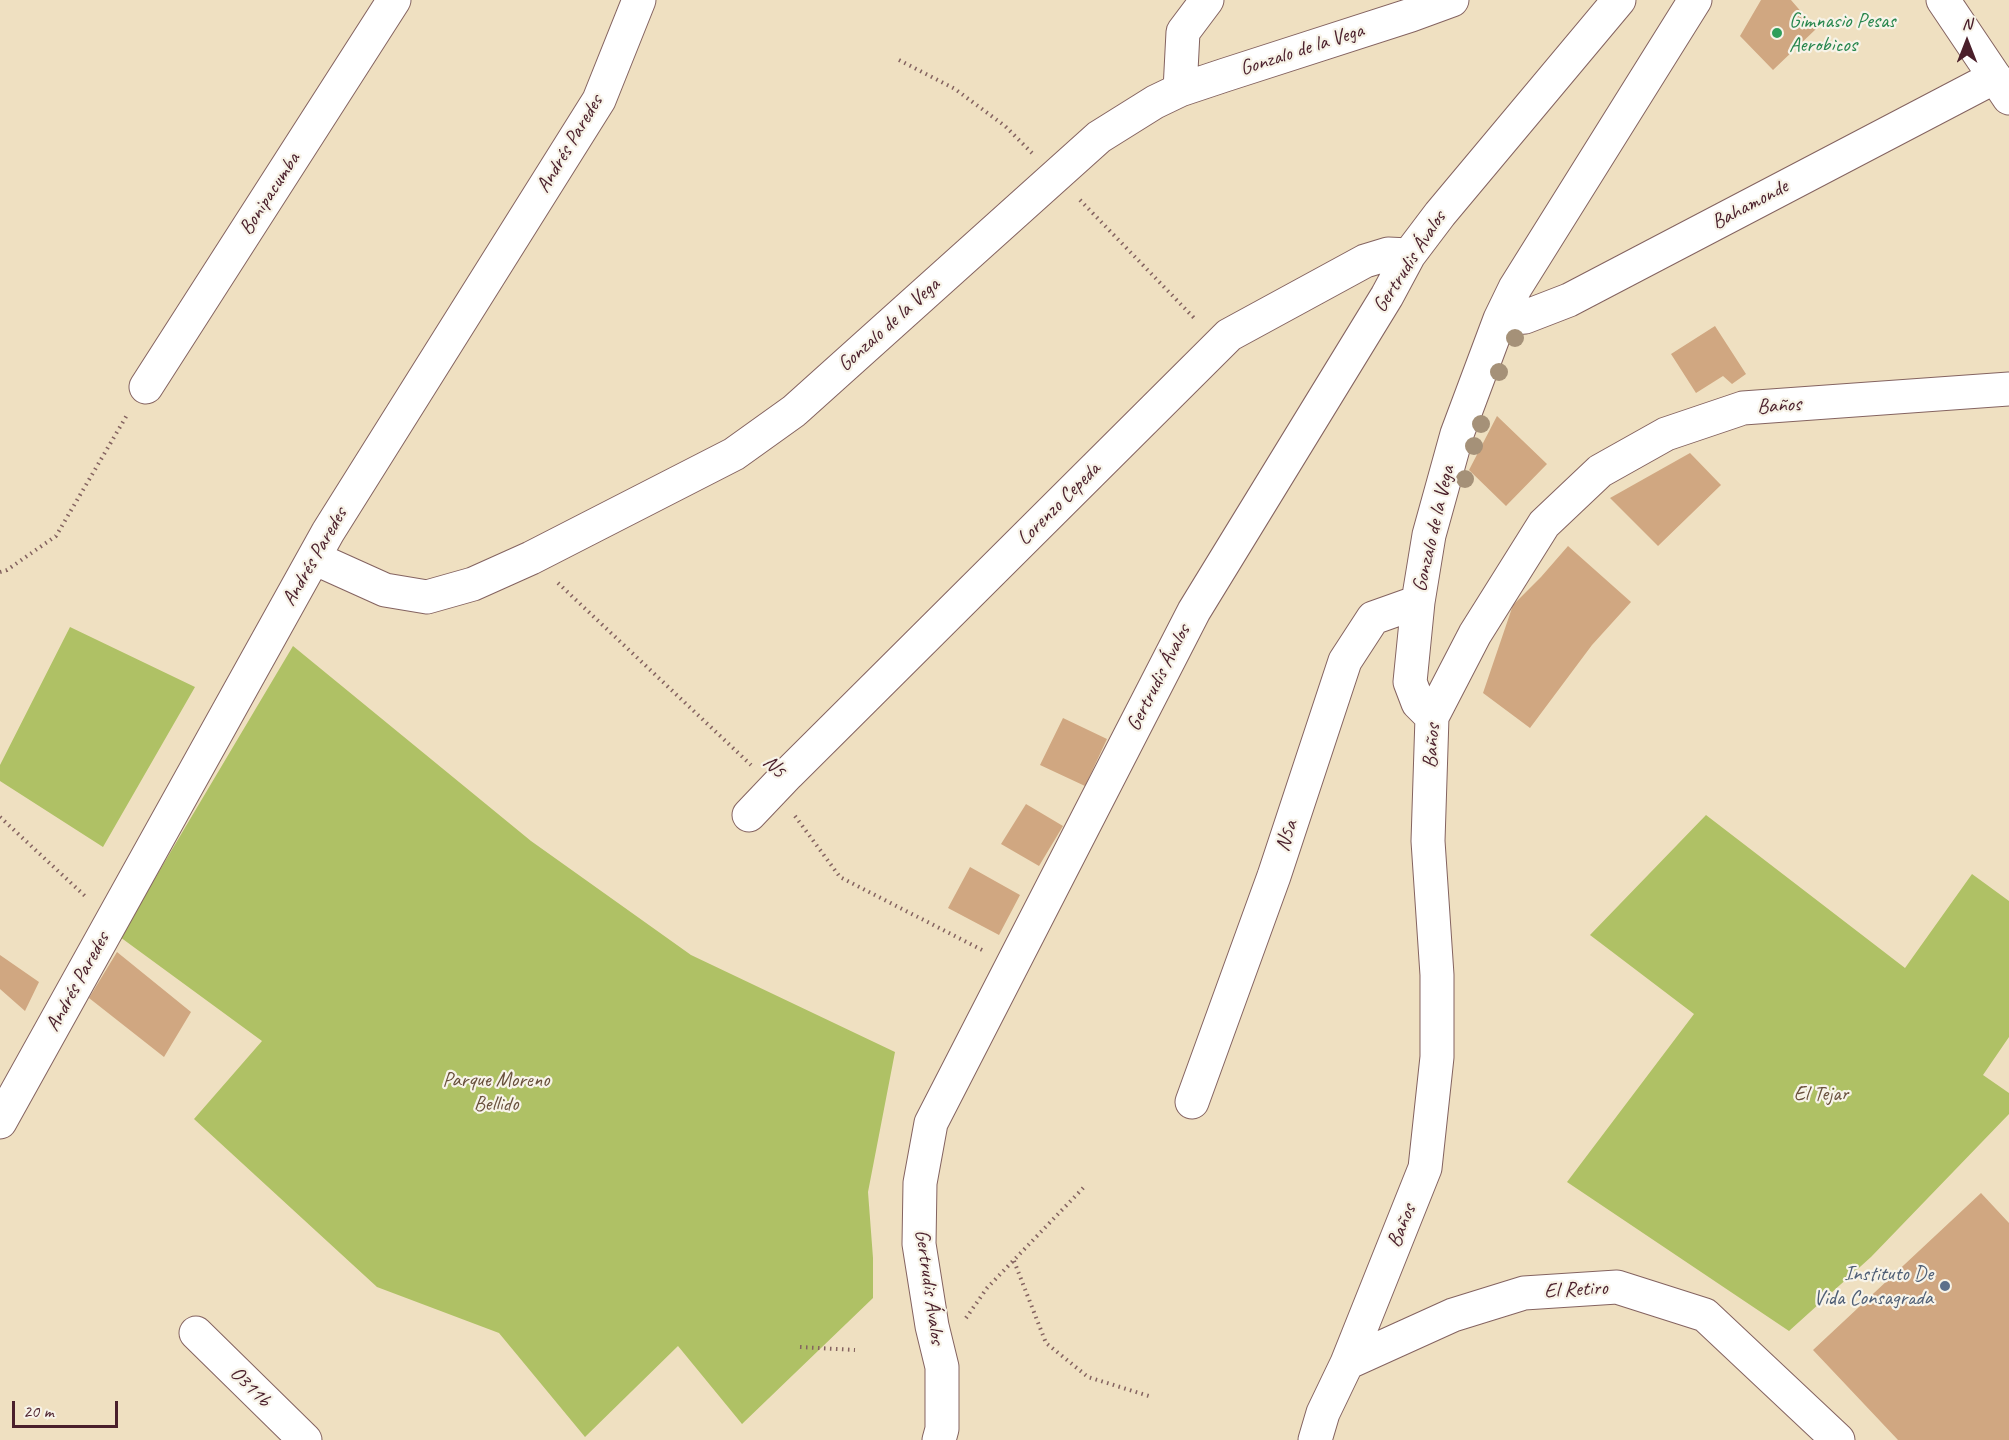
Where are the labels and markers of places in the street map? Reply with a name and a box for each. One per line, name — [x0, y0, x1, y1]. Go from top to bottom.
place label: Gimnasio Pesas Aerobicos — [1789, 8, 1895, 58]
marker: Gimnasio Pesas Aerobicos — [1770, 26, 1784, 40]
place label: Instituto De Vida Consagrada — [1814, 1261, 1933, 1311]
marker: Instituto De Vida Consagrada — [1938, 1279, 1952, 1293]

